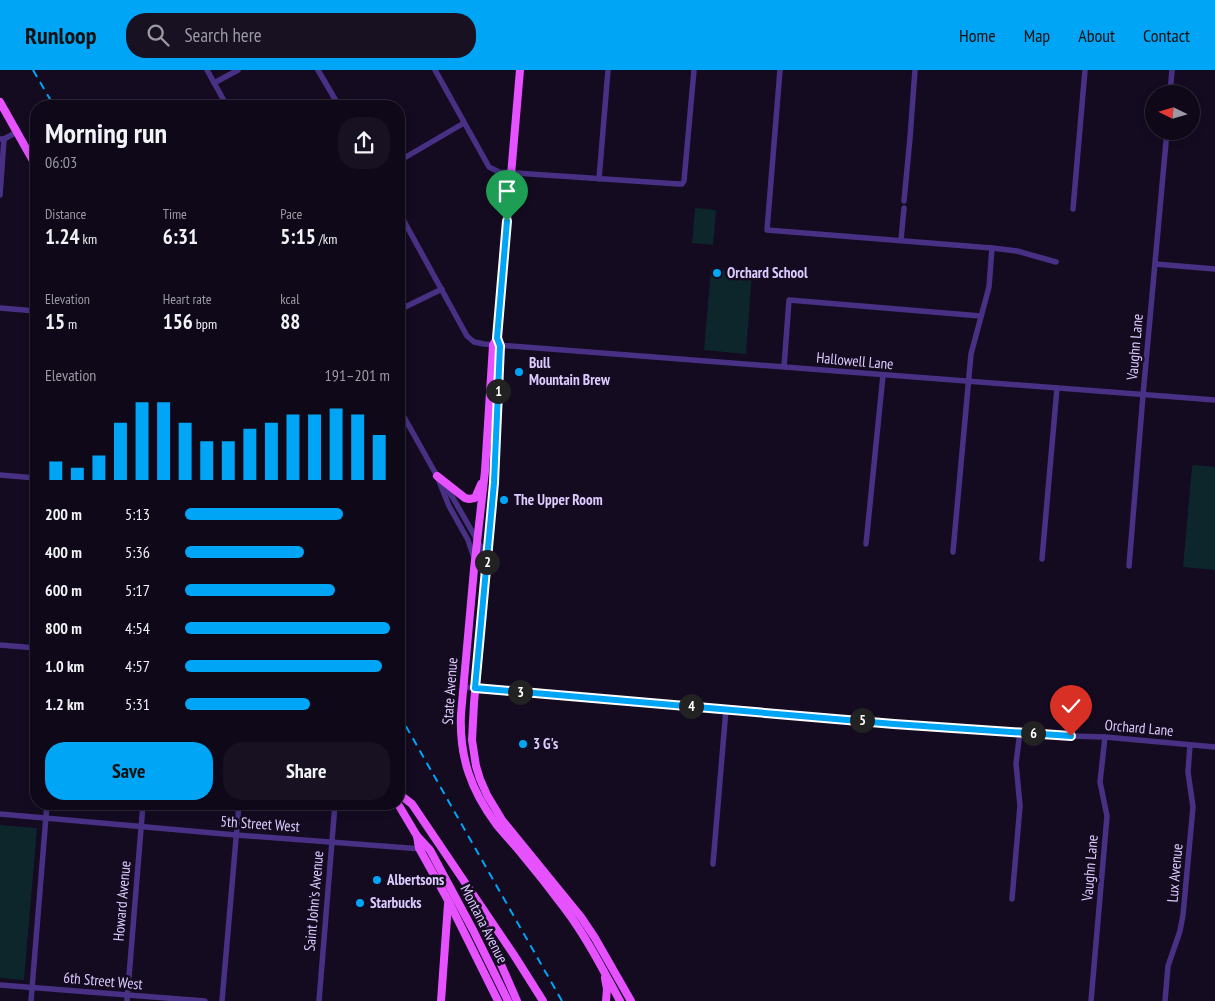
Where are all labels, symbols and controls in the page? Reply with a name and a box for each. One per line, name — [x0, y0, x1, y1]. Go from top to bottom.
search box — [126, 13, 476, 58]
text: Runloop — [25, 20, 96, 51]
icon: search — [144, 21, 172, 49]
text: Search here — [184, 23, 262, 47]
text: Home — [959, 24, 996, 47]
text: Map — [1024, 24, 1050, 47]
text: About — [1078, 24, 1115, 47]
text: Contact — [1143, 24, 1190, 47]
north arrow — [1145, 85, 1200, 140]
map controls — [1145, 85, 1200, 140]
text: Morning run — [45, 114, 167, 151]
button: share — [338, 117, 390, 169]
text: 06:03 — [45, 152, 77, 172]
pin — [486, 170, 528, 221]
icon: arrive — [493, 177, 521, 205]
text: Distance — [45, 205, 86, 223]
text: Time — [163, 205, 187, 223]
text: Pace — [280, 205, 302, 223]
text: 1.24 — [45, 223, 80, 250]
text: 6:31 — [163, 223, 198, 250]
text: 5:15 — [280, 223, 316, 250]
text: km — [80, 230, 97, 248]
text: /km — [316, 230, 337, 248]
place label: Orchard School — [727, 263, 808, 282]
marker: Orchard School — [711, 267, 723, 279]
text: Elevation — [45, 290, 90, 308]
text: Heart rate — [163, 290, 212, 308]
text: kcal — [280, 290, 299, 308]
text: 15 — [45, 308, 65, 335]
text: 156 — [163, 308, 193, 335]
text: 88 — [280, 308, 300, 335]
street label: Vaughn Lane — [1122, 313, 1147, 382]
text: m — [65, 315, 77, 333]
text: bpm — [193, 315, 217, 333]
street label: Hallowell Lane — [816, 348, 894, 373]
place label: Bull Mountain Brew — [529, 353, 611, 389]
text: Elevation — [45, 365, 96, 385]
text: 191–201 m — [325, 365, 390, 385]
marker: Bull Mountain Brew — [513, 366, 525, 378]
pin: 1 — [486, 378, 510, 404]
text: 1 — [495, 382, 502, 400]
place label: The Upper Room — [514, 490, 603, 509]
marker: The Upper Room — [498, 494, 510, 506]
text: 200 m — [45, 504, 82, 524]
text: 5:13 — [125, 504, 150, 524]
text: 400 m — [45, 542, 82, 562]
text: 5:36 — [125, 542, 150, 562]
pin: 2 — [474, 550, 500, 574]
text: 2 — [484, 553, 491, 571]
text: 600 m — [45, 580, 82, 600]
text: 5:17 — [125, 580, 150, 600]
text: 800 m — [45, 618, 82, 638]
text: 4:54 — [125, 618, 150, 638]
text: 1.0 km — [45, 656, 84, 676]
text: 4:57 — [125, 656, 150, 676]
street label: State Avenue — [438, 657, 461, 725]
pin: 3 — [508, 680, 532, 704]
text: 3 — [517, 683, 524, 701]
pin — [1050, 685, 1092, 736]
icon: check — [1057, 692, 1085, 720]
text: 1.2 km — [45, 694, 84, 714]
text: 5:31 — [125, 694, 150, 714]
pin: 4 — [678, 694, 704, 718]
text: 4 — [688, 697, 695, 715]
pin: 5 — [850, 708, 874, 732]
text: 5 — [859, 711, 866, 729]
street label: Orchard Lane — [1104, 715, 1174, 740]
pin: 6 — [1020, 720, 1046, 746]
text: 6 — [1030, 724, 1037, 742]
place label: 3 G's — [533, 734, 558, 753]
marker: 3 G's — [517, 738, 529, 750]
button: Save — [45, 742, 213, 800]
button: Share — [223, 742, 390, 800]
street label: 5th Street West — [220, 811, 300, 836]
street label: Vaughn Lane — [1077, 834, 1102, 903]
street label: Lux Avenue — [1162, 843, 1187, 903]
street label: Saint John's Avenue — [300, 850, 327, 952]
street label: Howard Avenue — [109, 860, 134, 942]
place label: Albertsons — [386, 870, 444, 889]
marker: Albertsons — [371, 874, 383, 886]
street label: Montana Avenue — [456, 881, 512, 966]
place label: Starbucks — [370, 893, 422, 912]
marker: Starbucks — [354, 897, 366, 909]
street label: 6th Street West — [63, 968, 144, 993]

